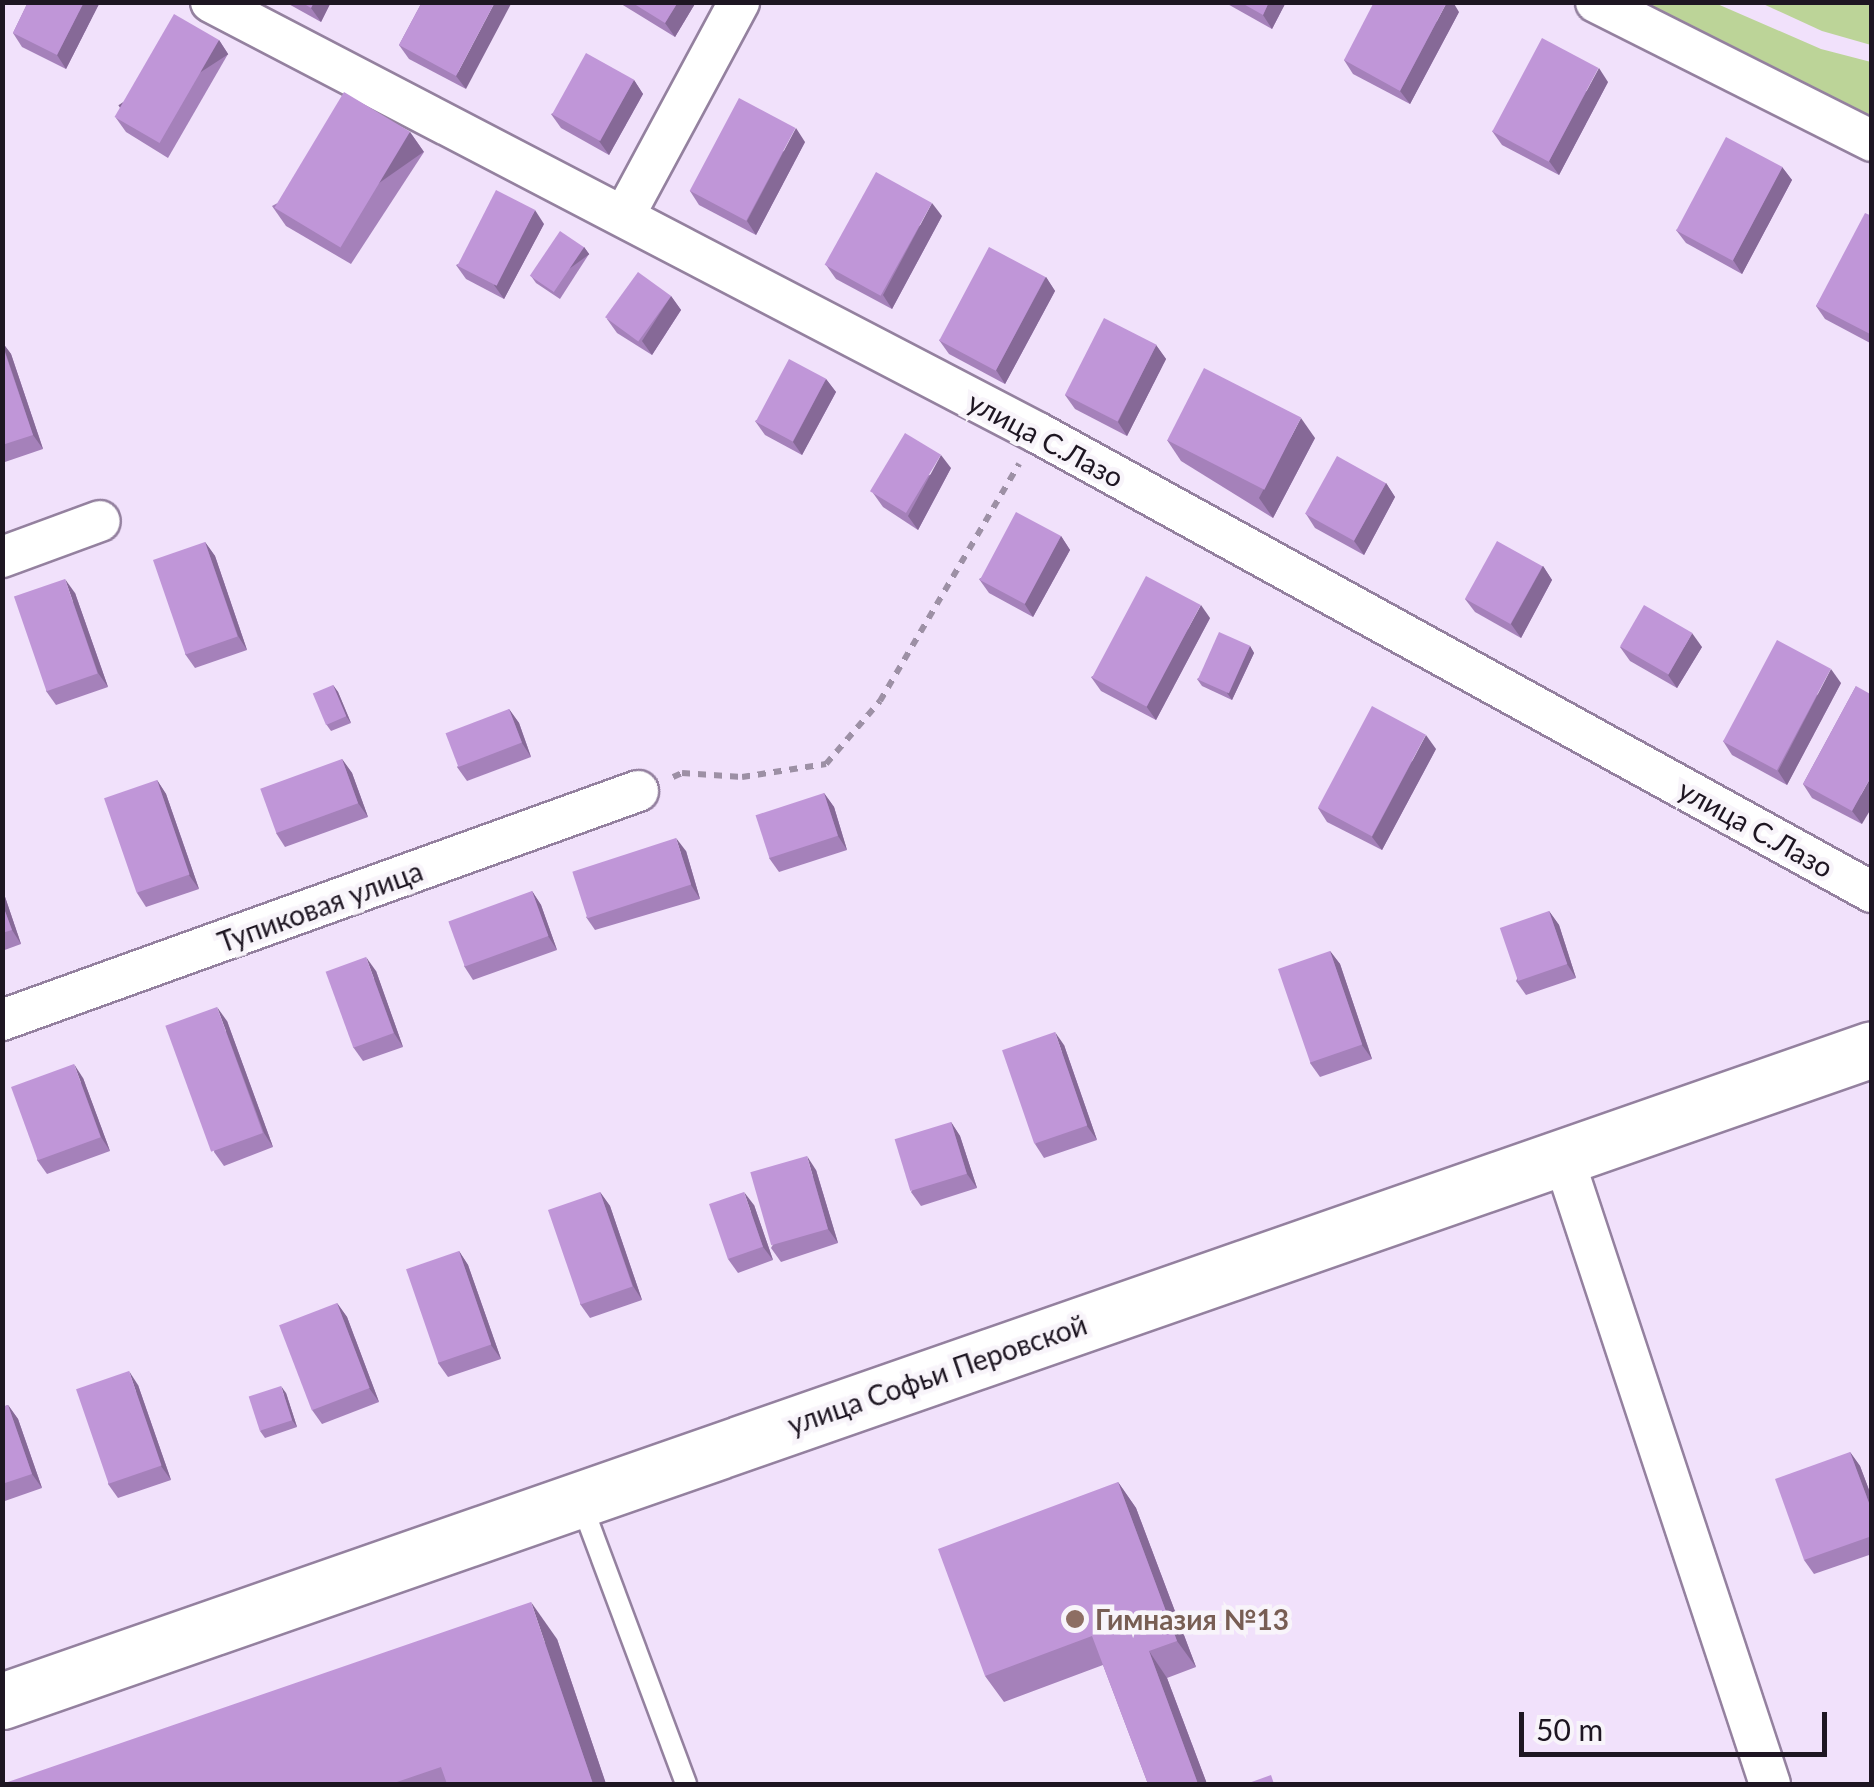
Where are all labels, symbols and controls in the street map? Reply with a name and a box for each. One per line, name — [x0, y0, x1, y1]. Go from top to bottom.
street label: улица С.Лазо — [963, 384, 1129, 494]
street label: улица С.Лазо — [1673, 772, 1839, 884]
street label: Тупиковая улица — [213, 853, 427, 959]
street label: улица Софьи Перовской — [783, 1307, 1091, 1441]
place label: Гимназия №13 — [1095, 1602, 1289, 1636]
marker: Гимназия №13 — [1064, 1608, 1086, 1630]
scale bar — [1524, 1692, 1832, 1754]
text: 50 m — [1536, 1711, 1603, 1747]

